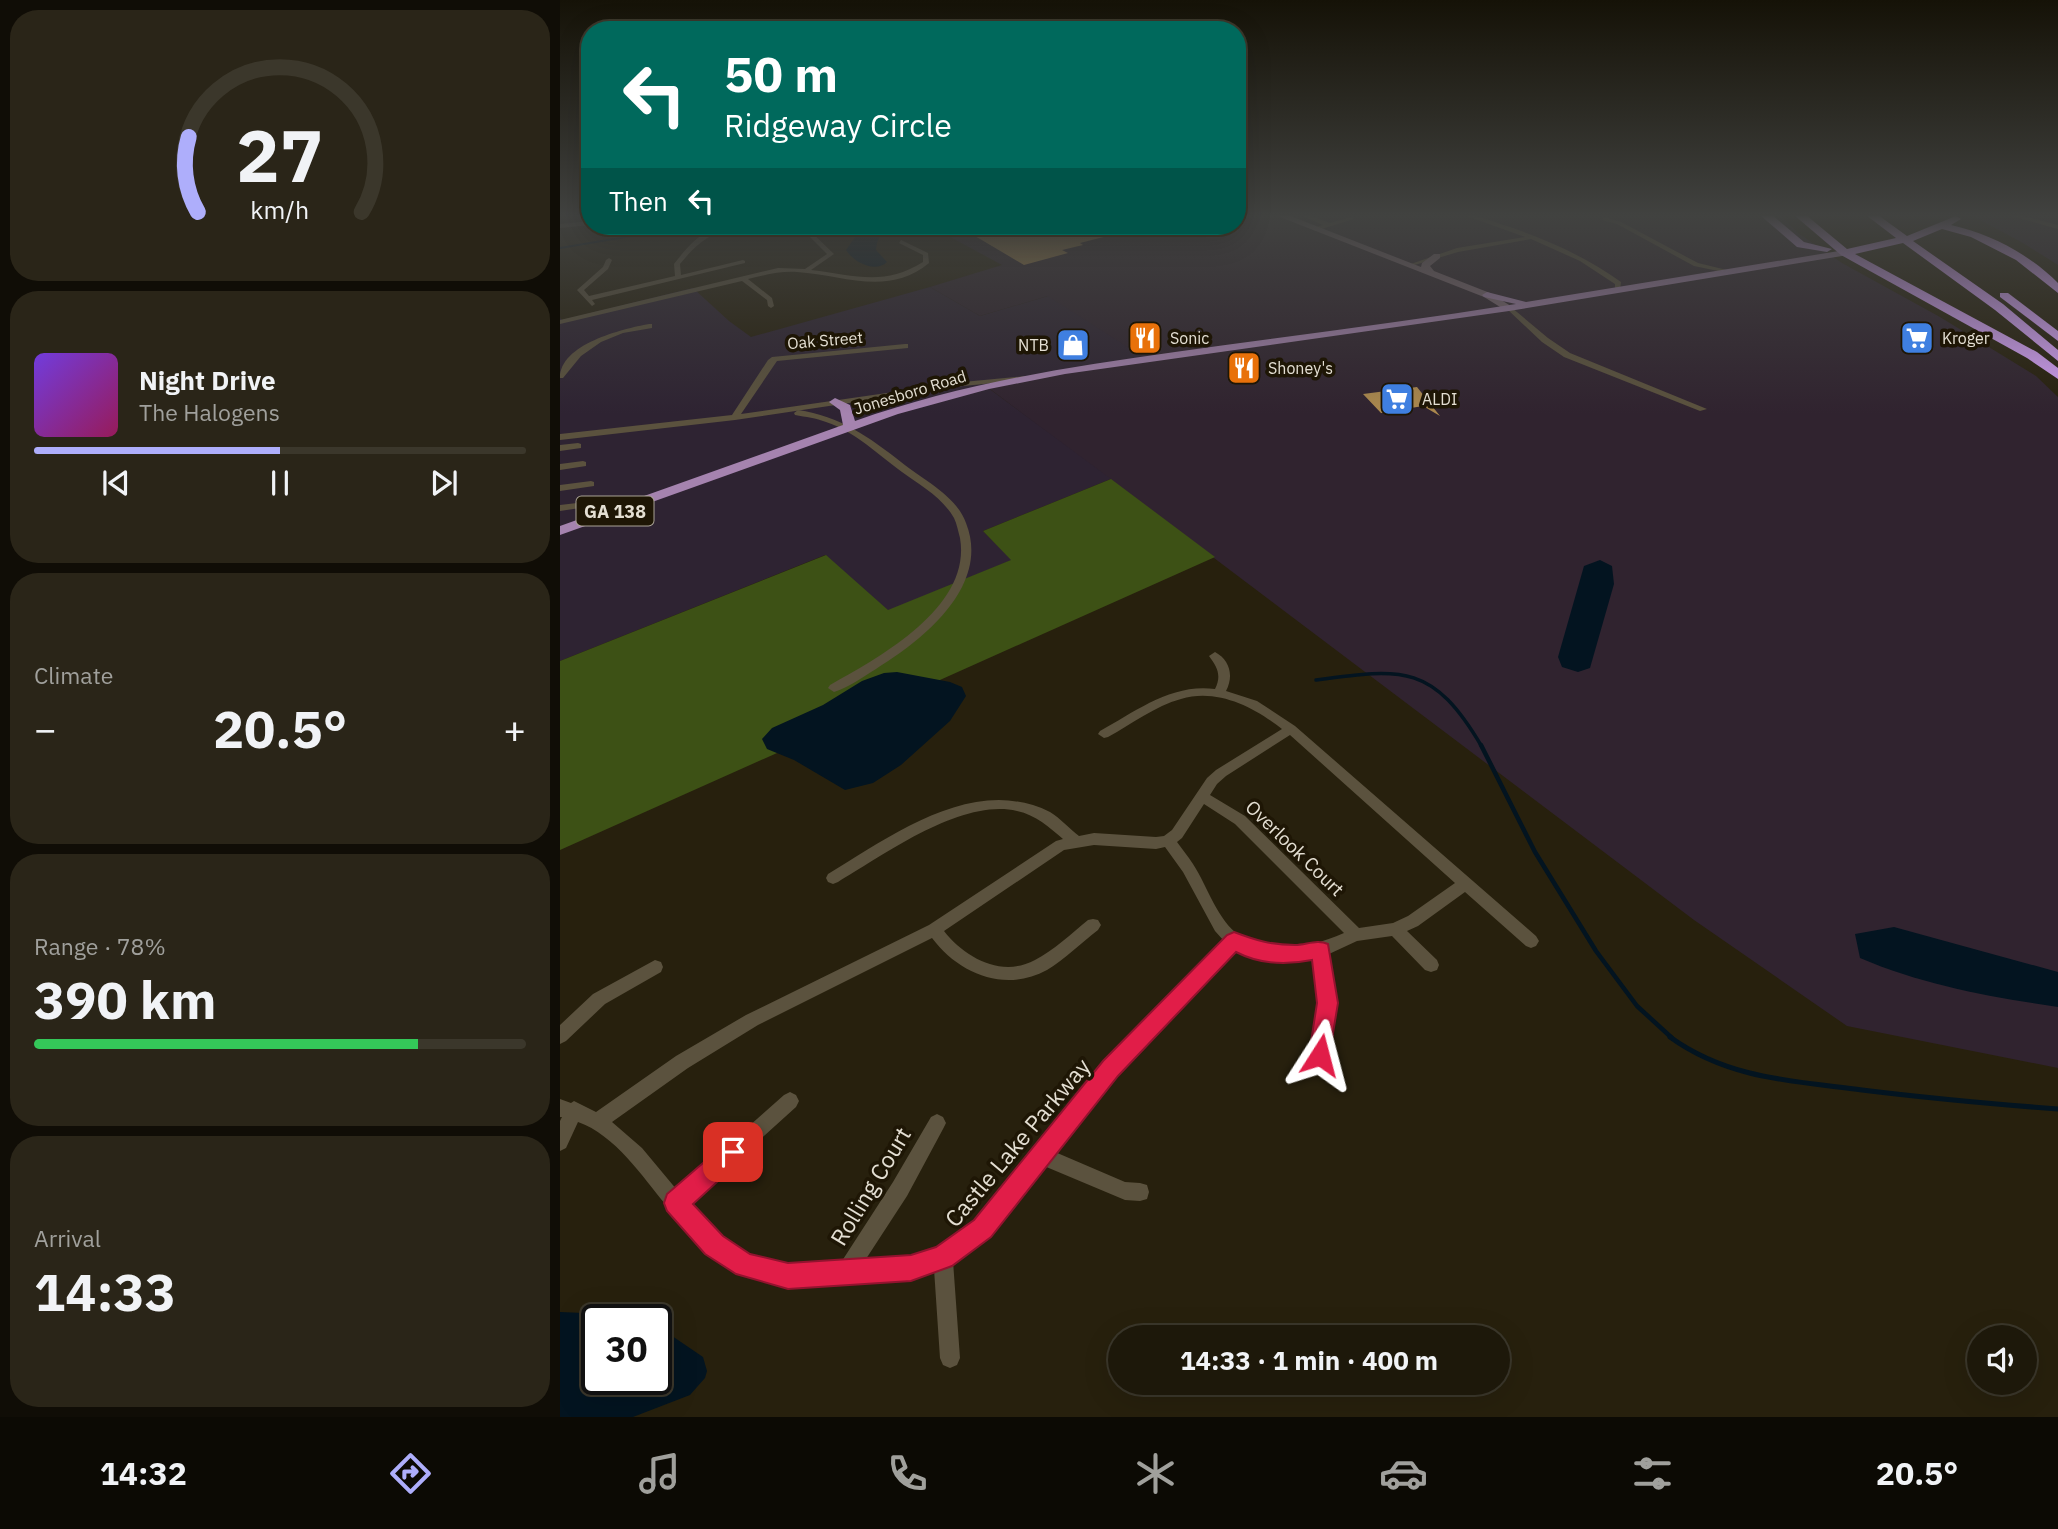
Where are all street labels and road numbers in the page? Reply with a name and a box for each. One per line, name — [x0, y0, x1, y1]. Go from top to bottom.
street label: Oak Street — [786, 327, 864, 353]
street label: Jonesboro Road — [851, 365, 969, 419]
road number: GA 138 — [576, 496, 654, 526]
street label: Overlook Court — [1241, 795, 1349, 901]
street label: Castle Lake Parkway — [938, 1051, 1097, 1233]
street label: Rolling Court — [823, 1121, 917, 1251]

